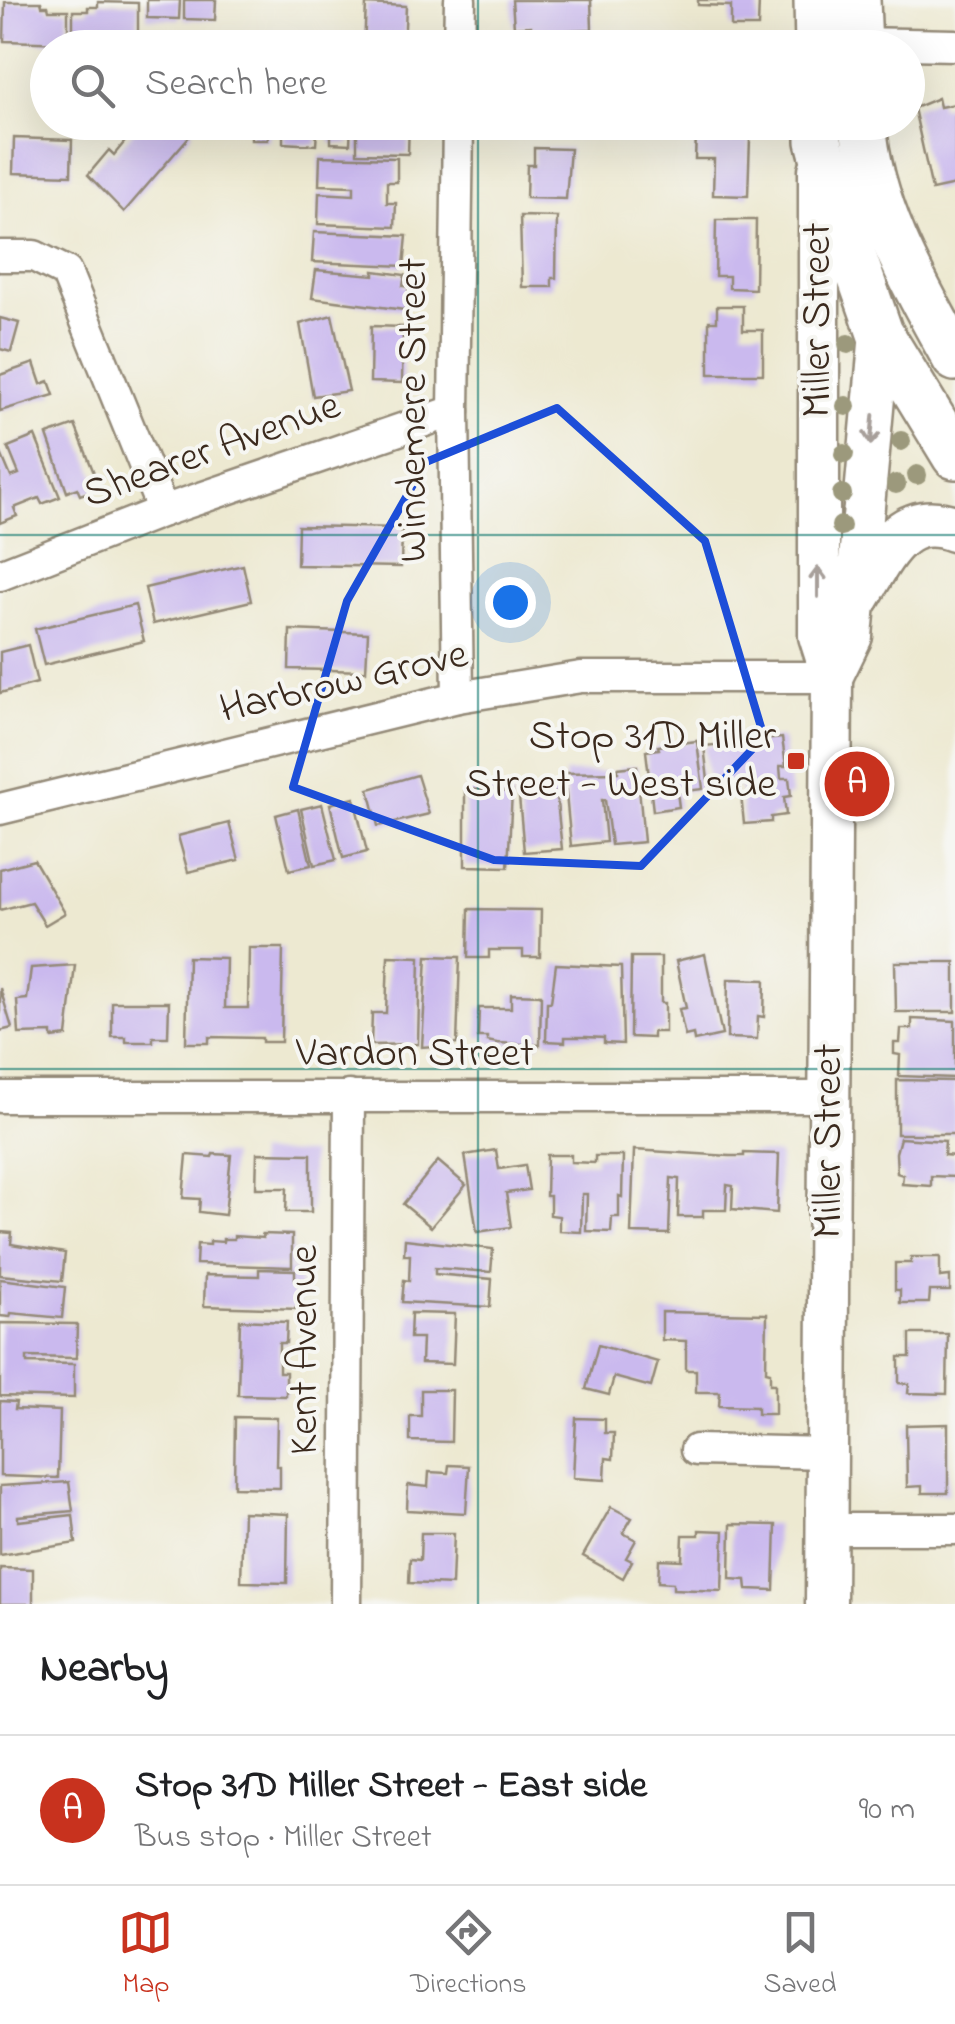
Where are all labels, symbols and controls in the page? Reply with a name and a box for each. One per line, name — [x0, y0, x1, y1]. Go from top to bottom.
search box — [30, 30, 925, 140]
text: Search here — [145, 57, 327, 113]
icon: search — [65, 58, 120, 113]
street label: Miller Street — [788, 222, 849, 418]
street label: Windemere Street — [384, 258, 445, 562]
street label: Shearer Avenue — [75, 376, 349, 526]
one-way arrow — [862, 414, 881, 446]
one-way arrow — [809, 566, 828, 598]
your location — [485, 577, 536, 628]
street label: Harbrow Grove — [214, 625, 474, 741]
place label: Stop 31D Miller Street - West side — [465, 707, 777, 816]
pin: A — [824, 746, 890, 822]
marker: Stop 31D Miller Street - West side — [785, 750, 807, 772]
street label: Vardon Street — [295, 1024, 534, 1085]
street label: Miller Street — [799, 1043, 860, 1239]
street label: Kent Avenue — [275, 1245, 336, 1455]
text: Nearby — [40, 1639, 168, 1700]
text: Stop 31D Miller Street - East side — [135, 1759, 647, 1815]
text: A — [63, 1787, 82, 1834]
text: 90 m — [859, 1787, 915, 1834]
text: Bus stop · Miller Street — [135, 1815, 432, 1862]
tab: Map — [118, 1905, 173, 2006]
tab: Directions — [410, 1905, 527, 2006]
tab: Saved — [764, 1905, 837, 2006]

